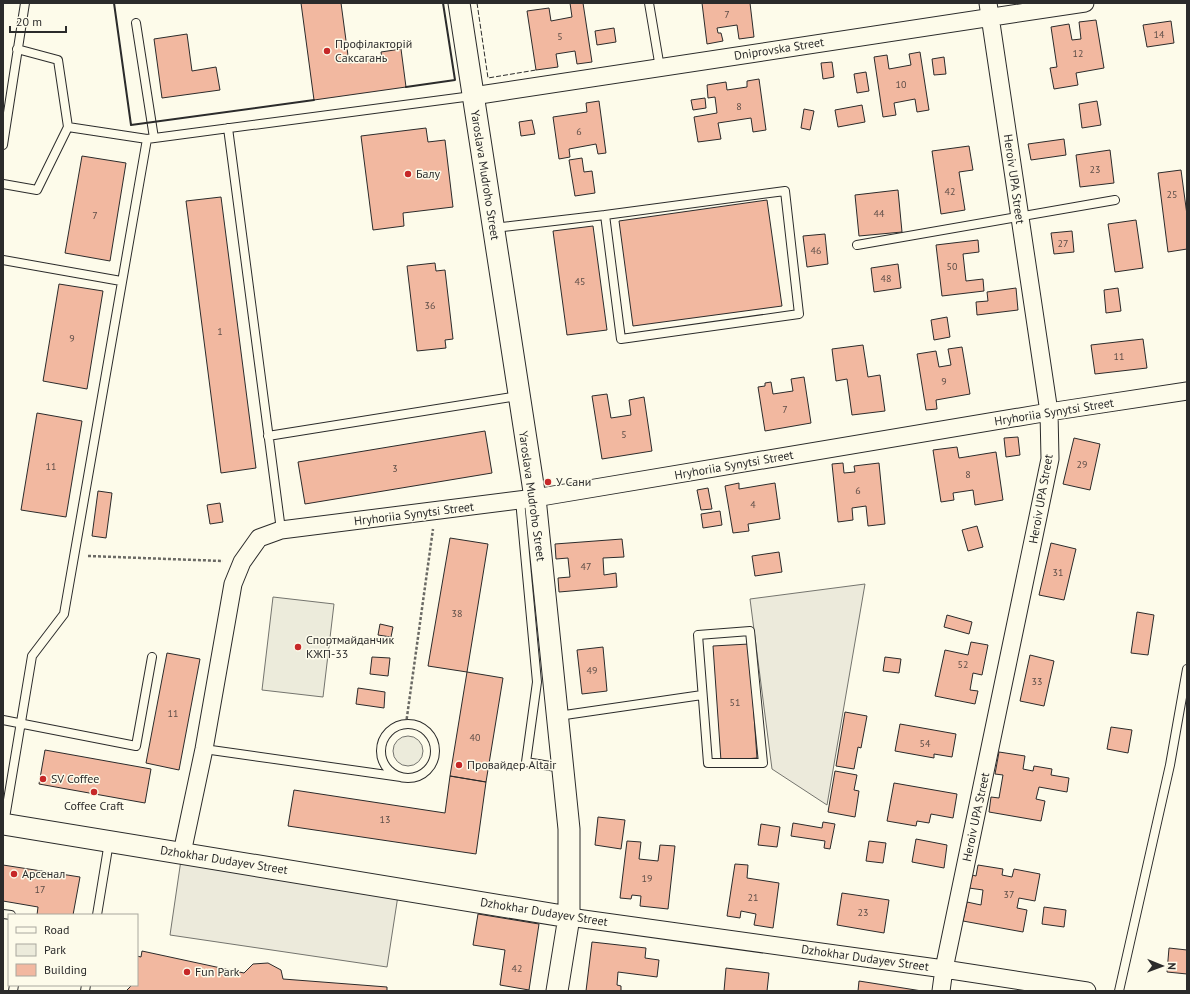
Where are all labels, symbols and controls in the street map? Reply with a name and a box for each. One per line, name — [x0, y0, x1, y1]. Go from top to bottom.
scale bar — [10, 8, 66, 34]
house number: 7 — [724, 8, 730, 21]
text: 20 m — [16, 14, 42, 29]
house number: 14 — [1154, 28, 1165, 41]
house number: 5 — [557, 30, 563, 43]
street label: Dniprovska Street — [733, 34, 825, 63]
place label: Профілакторій Саксагань — [335, 36, 412, 65]
marker: Профілакторій Саксагань — [322, 46, 332, 56]
house number: 12 — [1073, 47, 1083, 60]
house number: 10 — [896, 78, 907, 91]
house number: 8 — [736, 100, 742, 113]
street label: Yaroslava Mudroho Street — [468, 109, 503, 241]
house number: 6 — [576, 125, 582, 138]
street label: Heroiv UPA Street — [1001, 133, 1028, 225]
house number: 23 — [1090, 163, 1100, 176]
place label: Балу — [416, 166, 441, 181]
marker: Балу — [403, 169, 413, 179]
house number: 42 — [945, 185, 955, 198]
house number: 25 — [1167, 188, 1177, 201]
house number: 44 — [874, 207, 885, 220]
house number: 7 — [92, 209, 98, 222]
house number: 27 — [1058, 237, 1068, 250]
house number: 46 — [811, 244, 821, 257]
house number: 50 — [947, 260, 958, 273]
house number: 48 — [881, 272, 891, 285]
house number: 45 — [575, 275, 585, 288]
house number: 36 — [425, 299, 435, 312]
house number: 1 — [217, 325, 223, 338]
house number: 9 — [69, 332, 75, 345]
house number: 11 — [1114, 350, 1124, 363]
house number: 9 — [941, 375, 947, 388]
street label: Hryhoriia Synytsi Street — [993, 395, 1115, 428]
house number: 7 — [782, 403, 788, 416]
house number: 5 — [621, 428, 627, 441]
street label: Yaroslava Mudroho Street — [516, 430, 549, 562]
street label: Hryhoriia Synytsi Street — [673, 447, 795, 482]
street label: Heroiv UPA Street — [1025, 453, 1056, 545]
house number: 29 — [1077, 458, 1087, 471]
house number: 11 — [46, 460, 56, 473]
house number: 3 — [392, 462, 398, 475]
house number: 8 — [965, 468, 971, 481]
place label: У Сани — [556, 474, 591, 489]
marker: У Сани — [543, 477, 553, 487]
house number: 6 — [855, 484, 861, 497]
house number: 4 — [750, 498, 756, 511]
street label: Hryhoriia Synytsi Street — [353, 499, 475, 528]
house number: 47 — [581, 560, 591, 573]
house number: 31 — [1053, 566, 1063, 579]
house number: 38 — [452, 607, 462, 620]
place label: Спортмайданчик КЖП-33 — [306, 632, 394, 661]
marker: Спортмайданчик КЖП-33 — [293, 642, 303, 652]
house number: 52 — [958, 658, 968, 671]
house number: 49 — [587, 664, 597, 677]
house number: 33 — [1032, 675, 1042, 688]
house number: 51 — [730, 696, 740, 709]
house number: 11 — [168, 707, 178, 720]
house number: 40 — [470, 731, 481, 744]
house number: 54 — [920, 737, 931, 750]
place label: Провайдер Altair — [467, 757, 556, 772]
marker: Провайдер Altair — [454, 760, 464, 770]
place label: SV Coffee — [51, 771, 99, 786]
street label: Heroiv UPA Street — [959, 771, 992, 863]
marker: SV Coffee — [38, 774, 48, 784]
marker: Coffee Craft — [89, 787, 99, 797]
place label: Coffee Craft — [64, 798, 124, 813]
house number: 13 — [380, 813, 390, 826]
street label: Dzhokhar Dudayev Street — [159, 842, 289, 877]
place label: Арсенал — [22, 866, 65, 881]
marker: Арсенал — [9, 869, 19, 879]
house number: 19 — [642, 872, 652, 885]
house number: 17 — [35, 883, 45, 896]
house number: 37 — [1004, 888, 1014, 901]
house number: 21 — [748, 891, 758, 904]
street label: Dzhokhar Dudayev Street — [479, 894, 609, 929]
house number: 23 — [858, 906, 868, 919]
legend — [8, 914, 138, 986]
text: Road — [44, 922, 69, 937]
street label: Dzhokhar Dudayev Street — [800, 941, 930, 974]
text: Park — [44, 942, 66, 957]
north arrow — [1142, 946, 1182, 986]
text: Building — [44, 962, 87, 977]
house number: 42 — [512, 962, 522, 975]
text: N — [1165, 962, 1179, 970]
place label: Fun Park — [195, 964, 240, 979]
marker: Fun Park — [182, 967, 192, 977]

